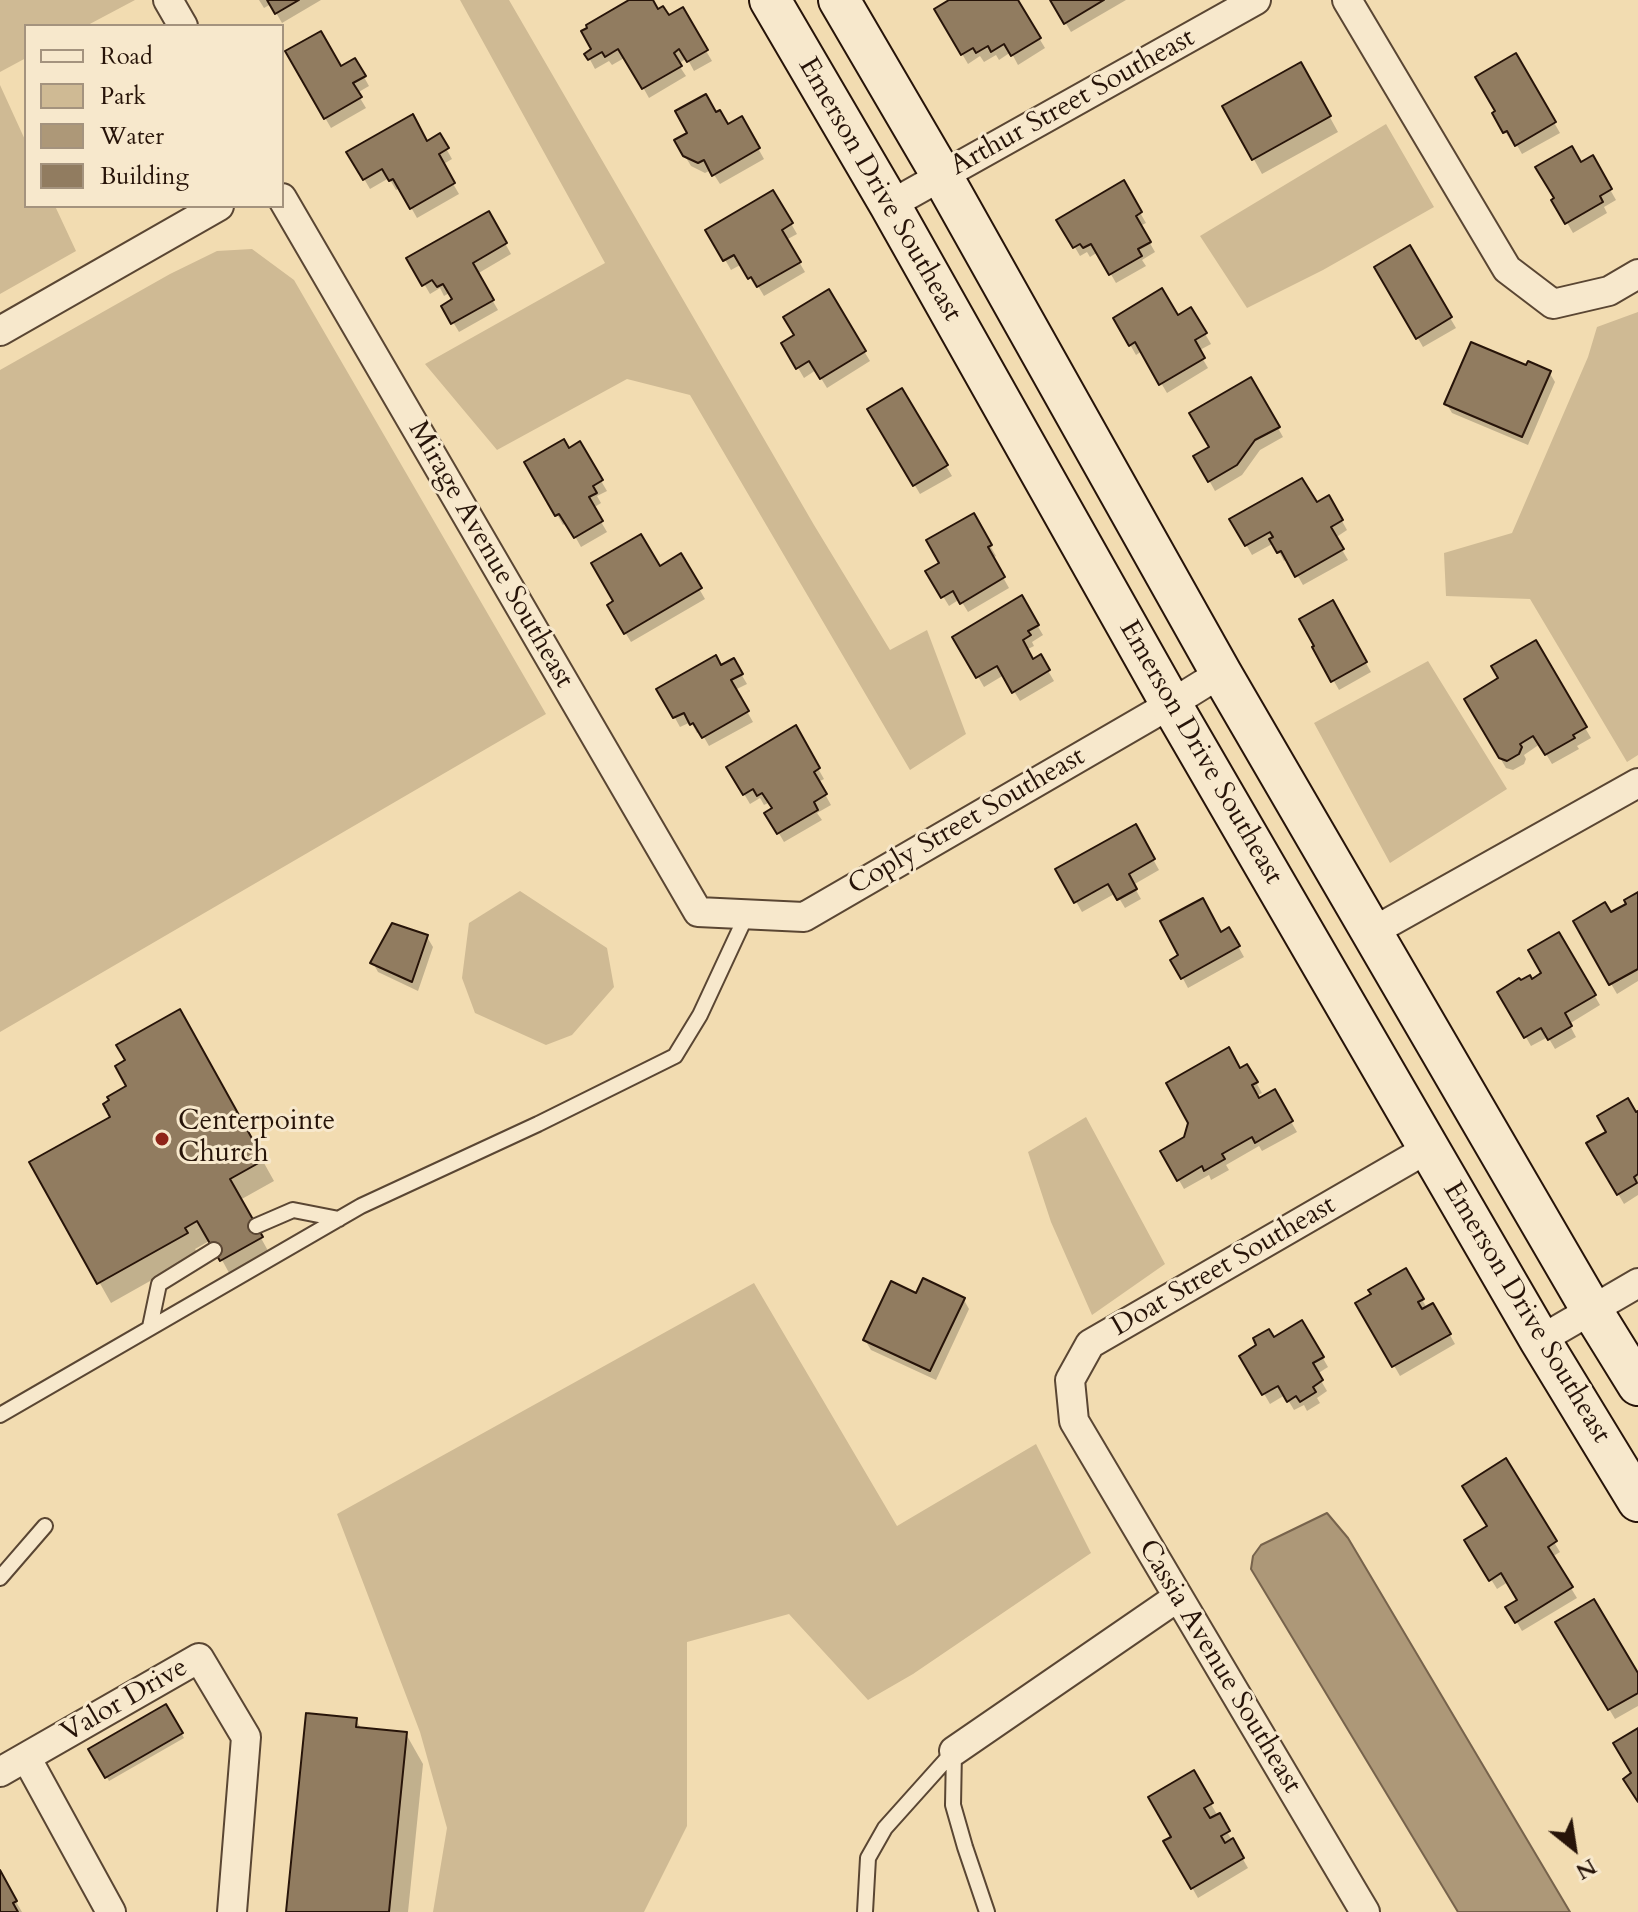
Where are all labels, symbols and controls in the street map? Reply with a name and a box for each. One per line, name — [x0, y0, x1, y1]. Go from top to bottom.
street label: Arthur Street Southeast — [945, 22, 1201, 184]
legend — [24, 24, 284, 208]
text: Road — [100, 40, 153, 73]
street label: Emerson Drive Southeast — [790, 52, 968, 328]
text: Park — [100, 80, 146, 113]
text: Water — [100, 120, 164, 153]
text: Building — [100, 160, 189, 193]
street label: Mirage Avenue Southeast — [400, 416, 580, 694]
street label: Emerson Drive Southeast — [1111, 615, 1289, 891]
street label: Coply Street Southeast — [843, 741, 1091, 903]
place label: Centerpointe Church — [178, 1106, 335, 1172]
marker: Centerpointe Church — [153, 1130, 171, 1148]
street label: Emerson Drive Southeast — [1435, 1176, 1617, 1450]
street label: Doat Street Southeast — [1106, 1189, 1342, 1345]
street label: Cassia Avenue Southeast — [1130, 1534, 1308, 1800]
street label: Valor Drive — [56, 1651, 194, 1751]
north arrow — [1534, 1808, 1614, 1888]
text: N — [1570, 1851, 1602, 1887]

